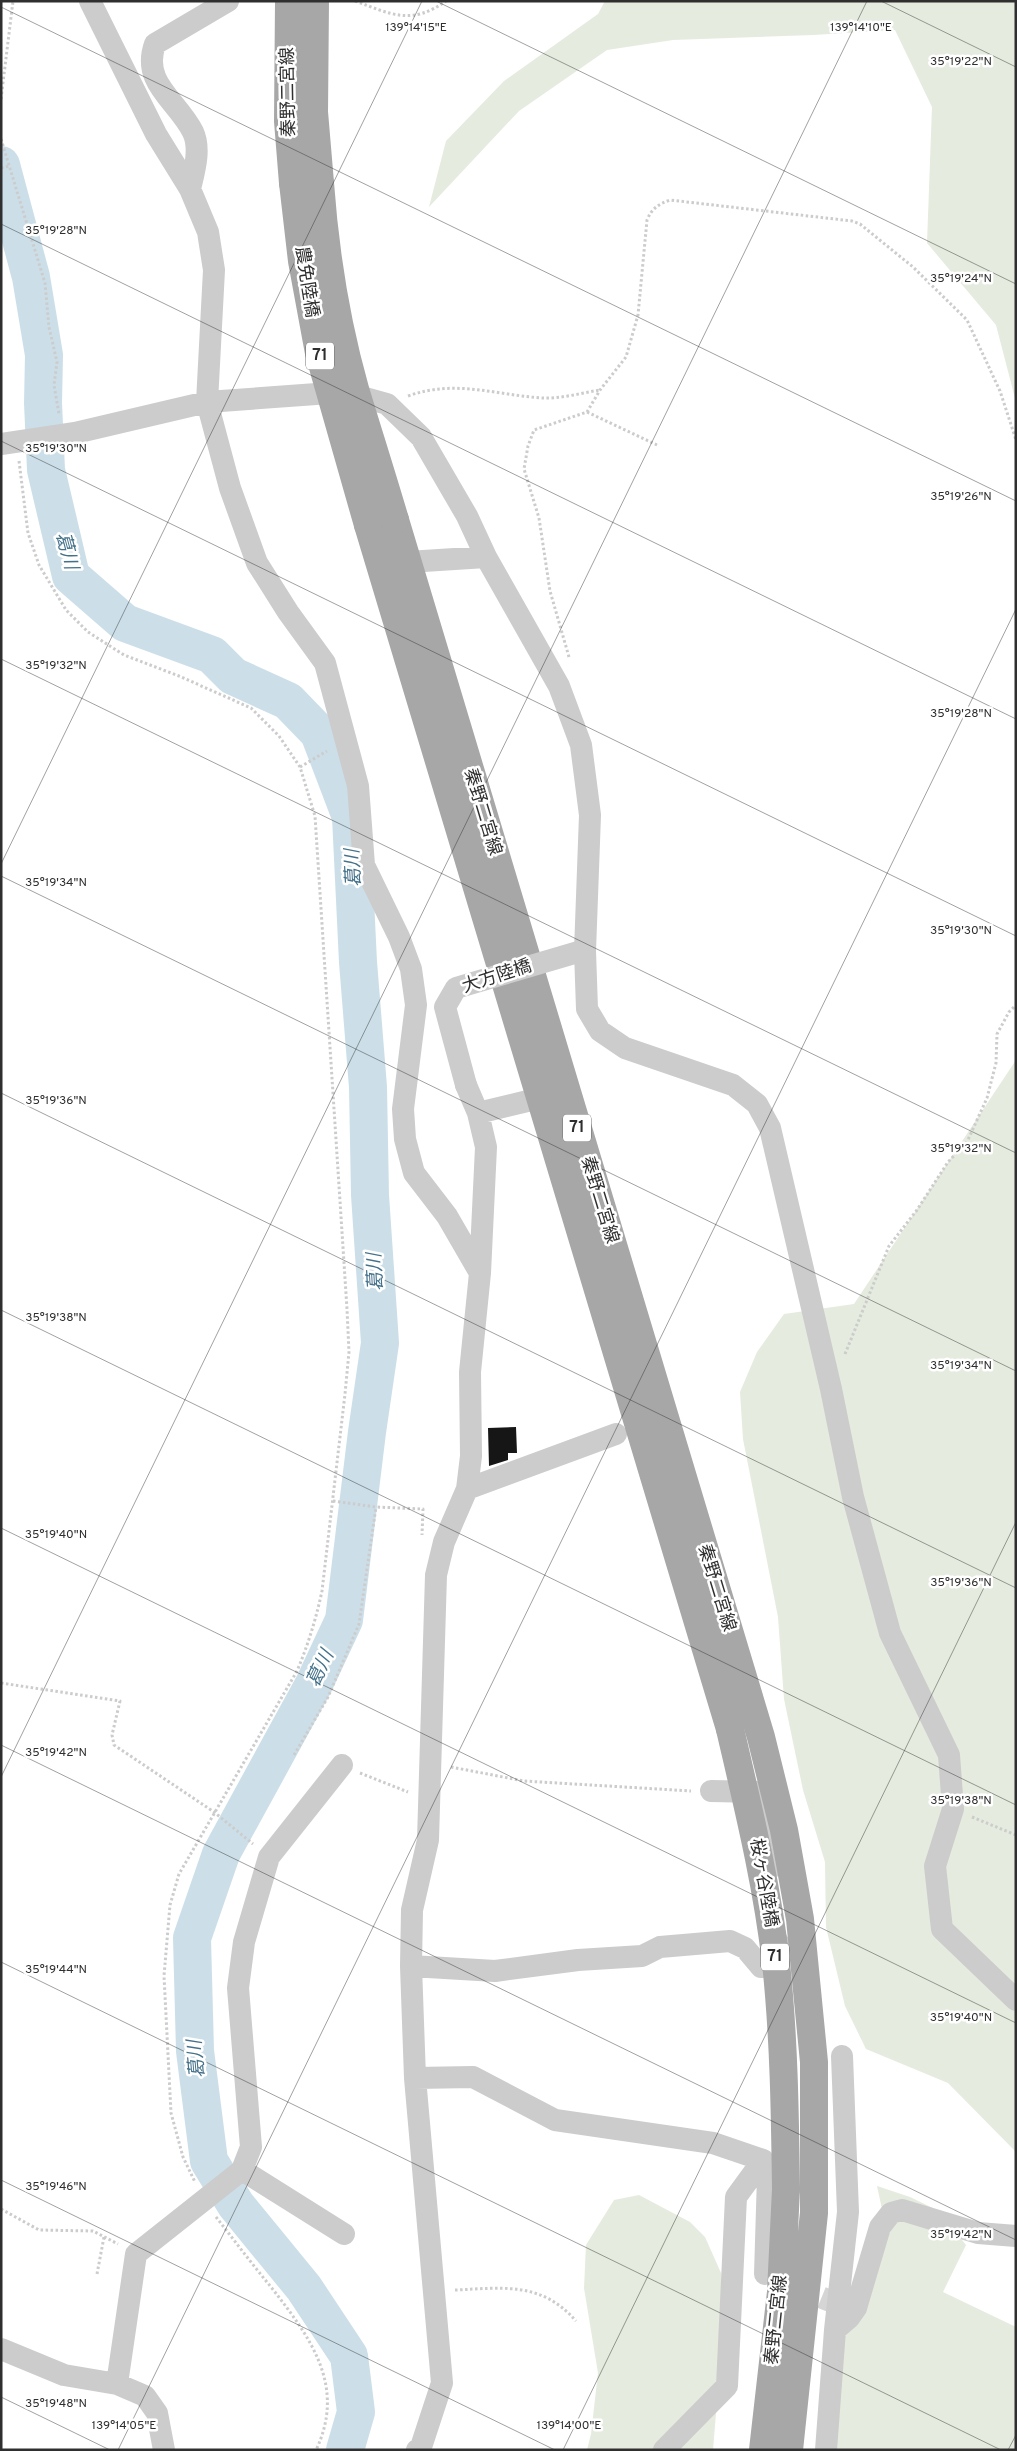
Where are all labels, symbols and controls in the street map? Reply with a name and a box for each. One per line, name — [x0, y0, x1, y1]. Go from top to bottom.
text: 139°14'15"E — [385, 20, 447, 36]
text: 139°14'10"E — [830, 20, 892, 36]
street label: 秦野二宮線 — [277, 47, 301, 137]
text: 35°19'22"N — [930, 54, 992, 70]
text: 35°19'28"N — [25, 223, 87, 239]
street label: 農免陸橋 — [289, 245, 323, 319]
text: 35°19'24"N — [930, 271, 992, 287]
road number: 71 — [306, 342, 334, 370]
text: 35°19'30"N — [25, 441, 87, 457]
text: 35°19'26"N — [930, 489, 992, 505]
water label: 葛川 — [49, 530, 83, 574]
text: 35°19'32"N — [25, 658, 87, 674]
text: 35°19'28"N — [930, 706, 992, 722]
street label: 秦野二宮線 — [458, 766, 506, 858]
water label: 葛川 — [341, 846, 367, 888]
text: 35°19'34"N — [25, 875, 87, 891]
text: 35°19'30"N — [930, 923, 992, 939]
street label: 大方陸橋 — [459, 955, 535, 999]
text: 35°19'36"N — [25, 1093, 87, 1109]
road number: 71 — [563, 1114, 591, 1142]
text: 35°19'32"N — [930, 1141, 992, 1157]
street label: 秦野二宮線 — [575, 1154, 623, 1246]
water label: 葛川 — [363, 1250, 389, 1292]
text: 35°19'38"N — [25, 1310, 87, 1326]
text: 35°19'34"N — [930, 1358, 992, 1374]
text: 35°19'40"N — [25, 1527, 87, 1543]
street label: 秦野二宮線 — [692, 1542, 740, 1634]
text: 35°19'36"N — [930, 1575, 992, 1591]
water label: 葛川 — [302, 1645, 341, 1691]
text: 35°19'42"N — [25, 1745, 87, 1761]
text: 35°19'38"N — [930, 1793, 992, 1809]
street label: 桜ヶ谷陸橋 — [744, 1837, 782, 1929]
road number: 71 — [761, 1944, 789, 1970]
text: 35°19'44"N — [25, 1962, 87, 1978]
text: 35°19'40"N — [930, 2010, 992, 2026]
water label: 葛川 — [183, 2037, 211, 2079]
text: 35°19'46"N — [25, 2179, 87, 2195]
text: 35°19'42"N — [930, 2227, 992, 2243]
street label: 秦野二宮線 — [761, 2274, 793, 2366]
text: 35°19'48"N — [25, 2396, 87, 2412]
text: 139°14'05"E — [92, 2418, 156, 2434]
text: 139°14'00"E — [536, 2418, 602, 2434]

